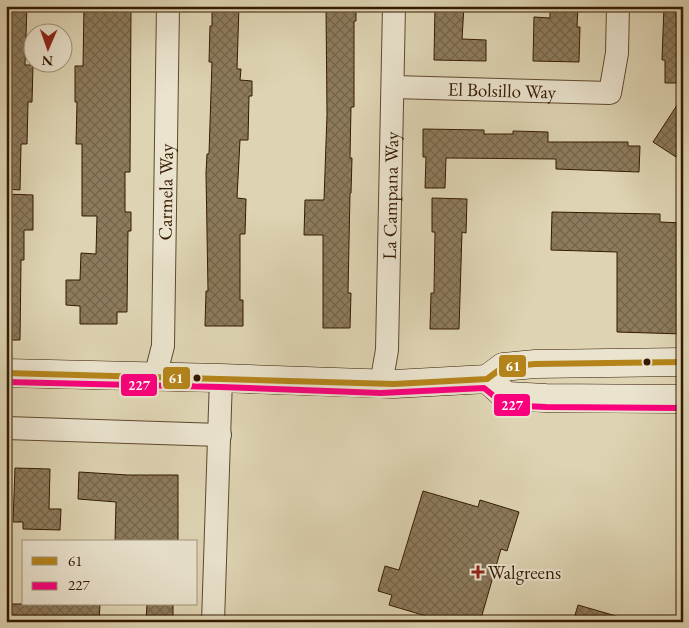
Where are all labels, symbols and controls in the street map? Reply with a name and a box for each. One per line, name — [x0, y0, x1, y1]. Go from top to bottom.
north arrow — [22, 22, 72, 72]
text: N — [41, 52, 54, 70]
street label: El Bolsillo Way — [447, 77, 557, 105]
street label: La Campana Way — [377, 131, 404, 260]
street label: Carmela Way — [153, 143, 179, 241]
line badge: 61 — [498, 354, 527, 378]
text: 61 — [506, 357, 520, 375]
unlabelled marker — [642, 357, 652, 367]
line badge: 61 — [162, 366, 191, 390]
text: 61 — [169, 369, 183, 387]
line badge: 227 — [120, 373, 158, 397]
unlabelled marker — [192, 373, 202, 383]
text: 227 — [128, 376, 151, 394]
line badge: 227 — [493, 393, 531, 417]
text: 227 — [501, 396, 524, 414]
legend — [22, 540, 198, 606]
text: 61 — [68, 551, 82, 570]
place label: Walgreens — [488, 560, 561, 585]
marker: Walgreens — [472, 566, 484, 578]
text: 227 — [68, 575, 90, 594]

